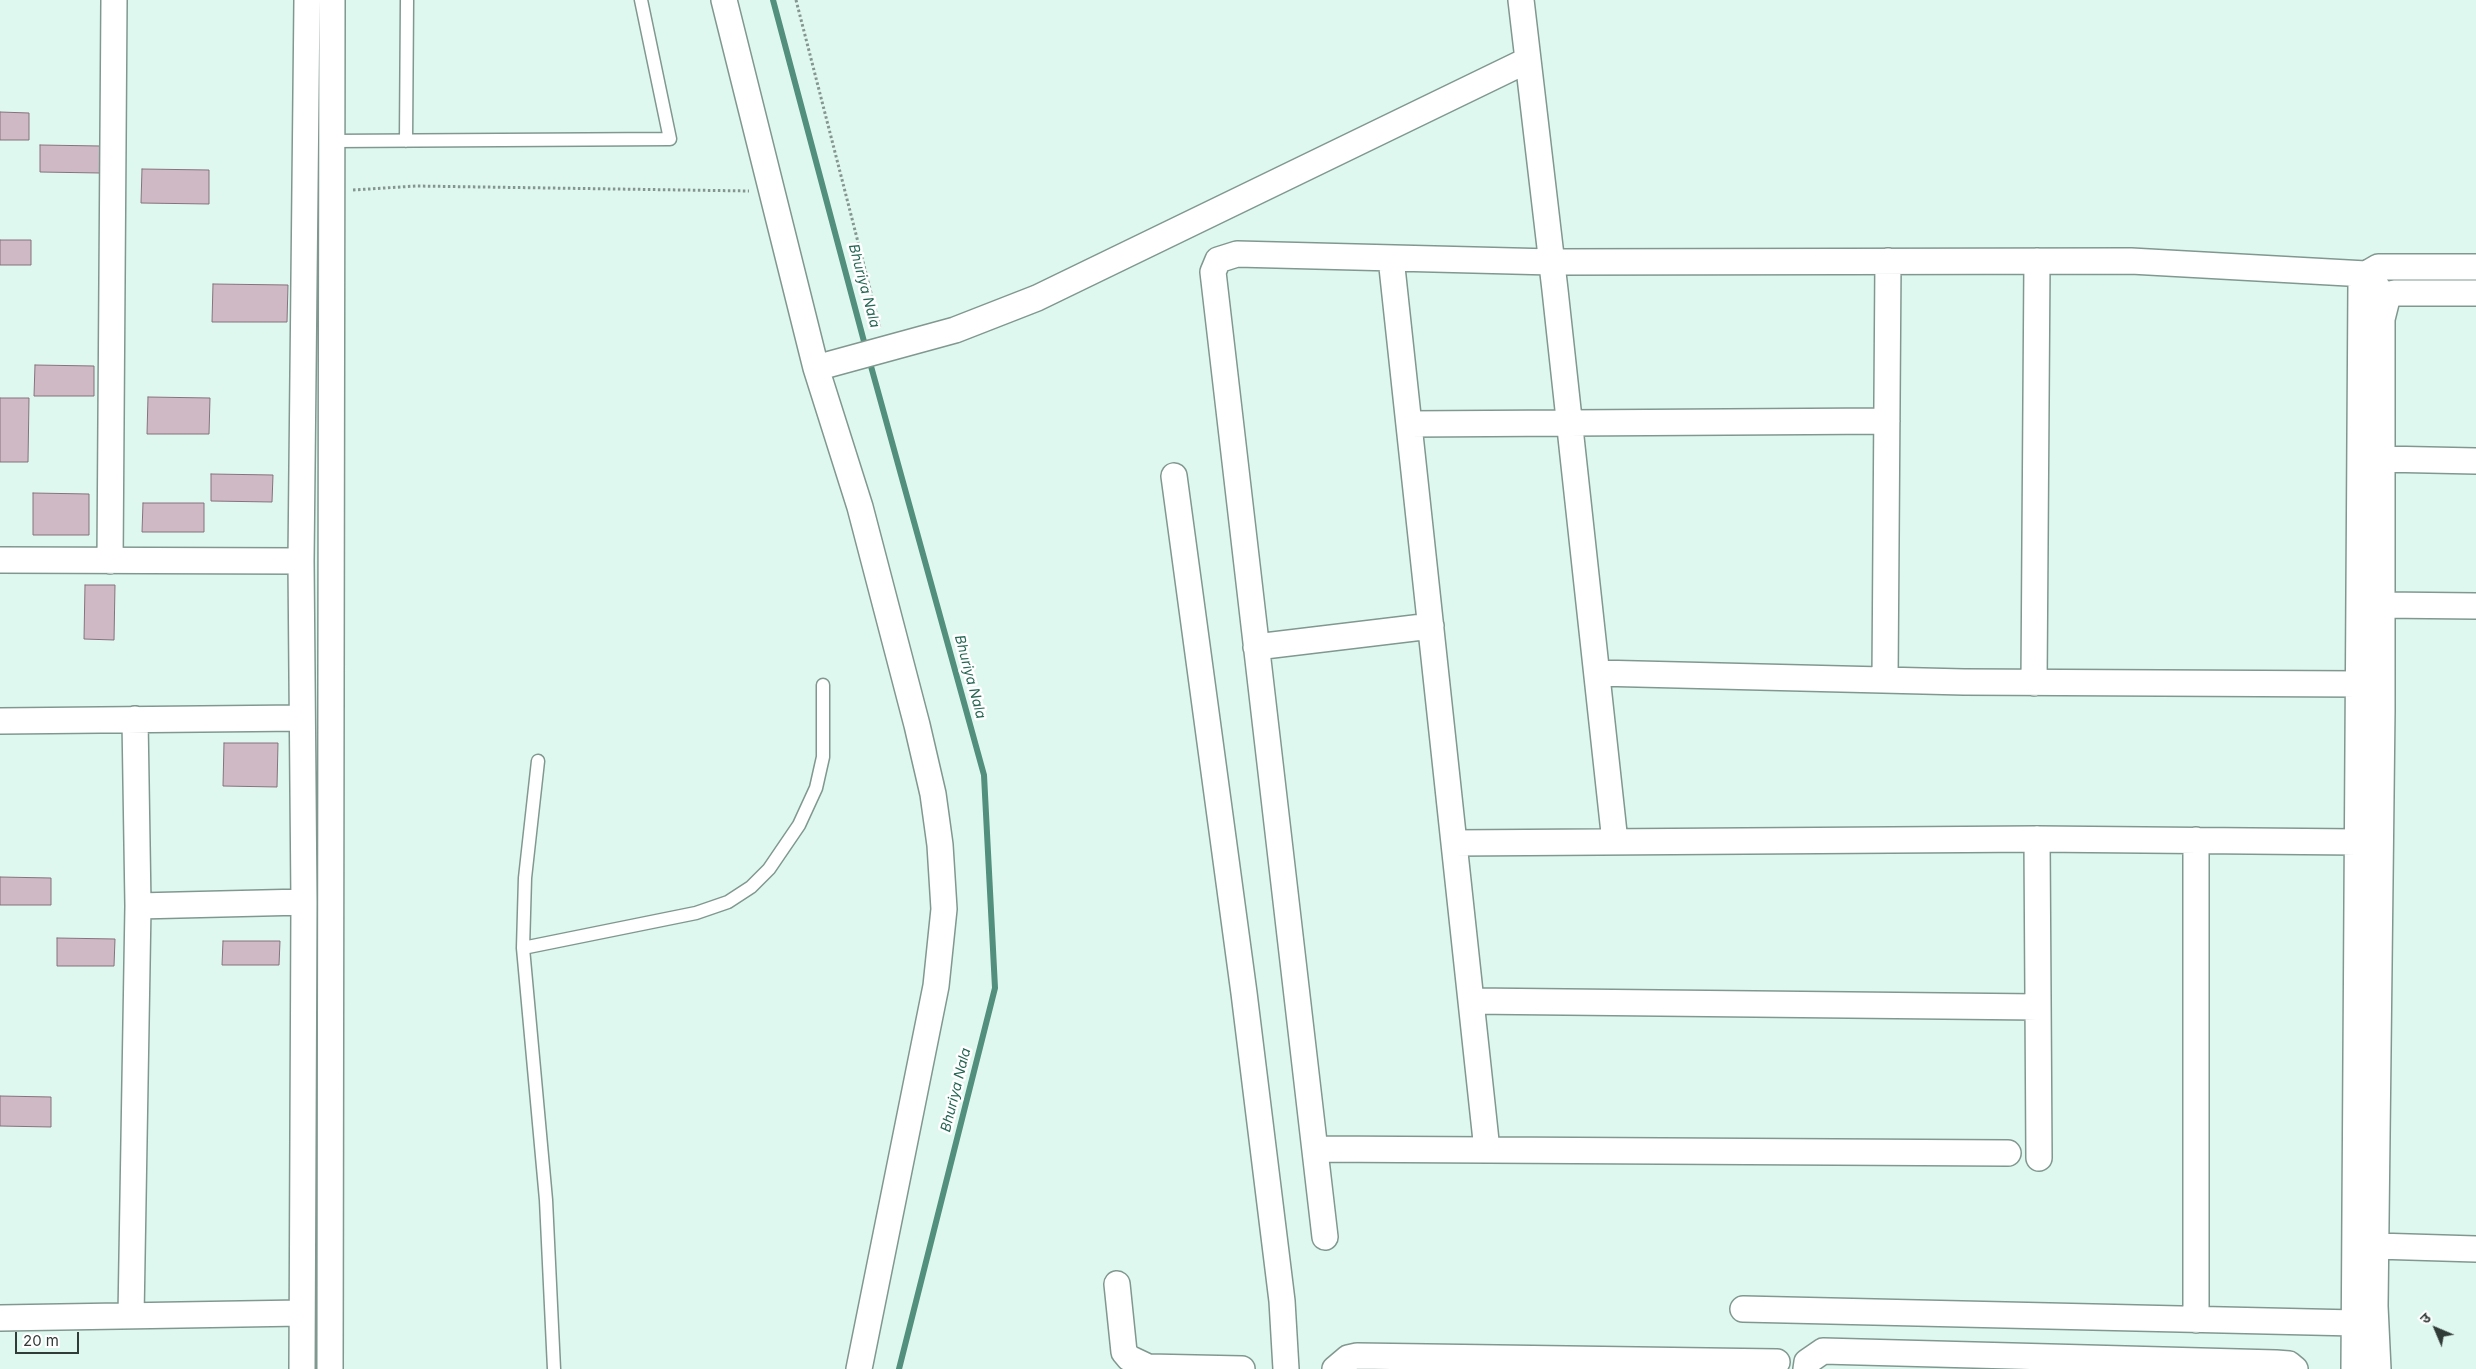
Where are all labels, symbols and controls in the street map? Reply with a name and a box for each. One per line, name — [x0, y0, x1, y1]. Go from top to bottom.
water label: Bhuriya Nala — [845, 242, 883, 330]
water label: Bhuriya Nala — [951, 633, 989, 721]
water label: Bhuriya Nala — [937, 1046, 975, 1134]
north arrow — [2411, 1304, 2461, 1354]
text: उ — [2416, 1309, 2434, 1327]
scale bar — [18, 1322, 81, 1354]
text: 20 m — [23, 1331, 59, 1350]

